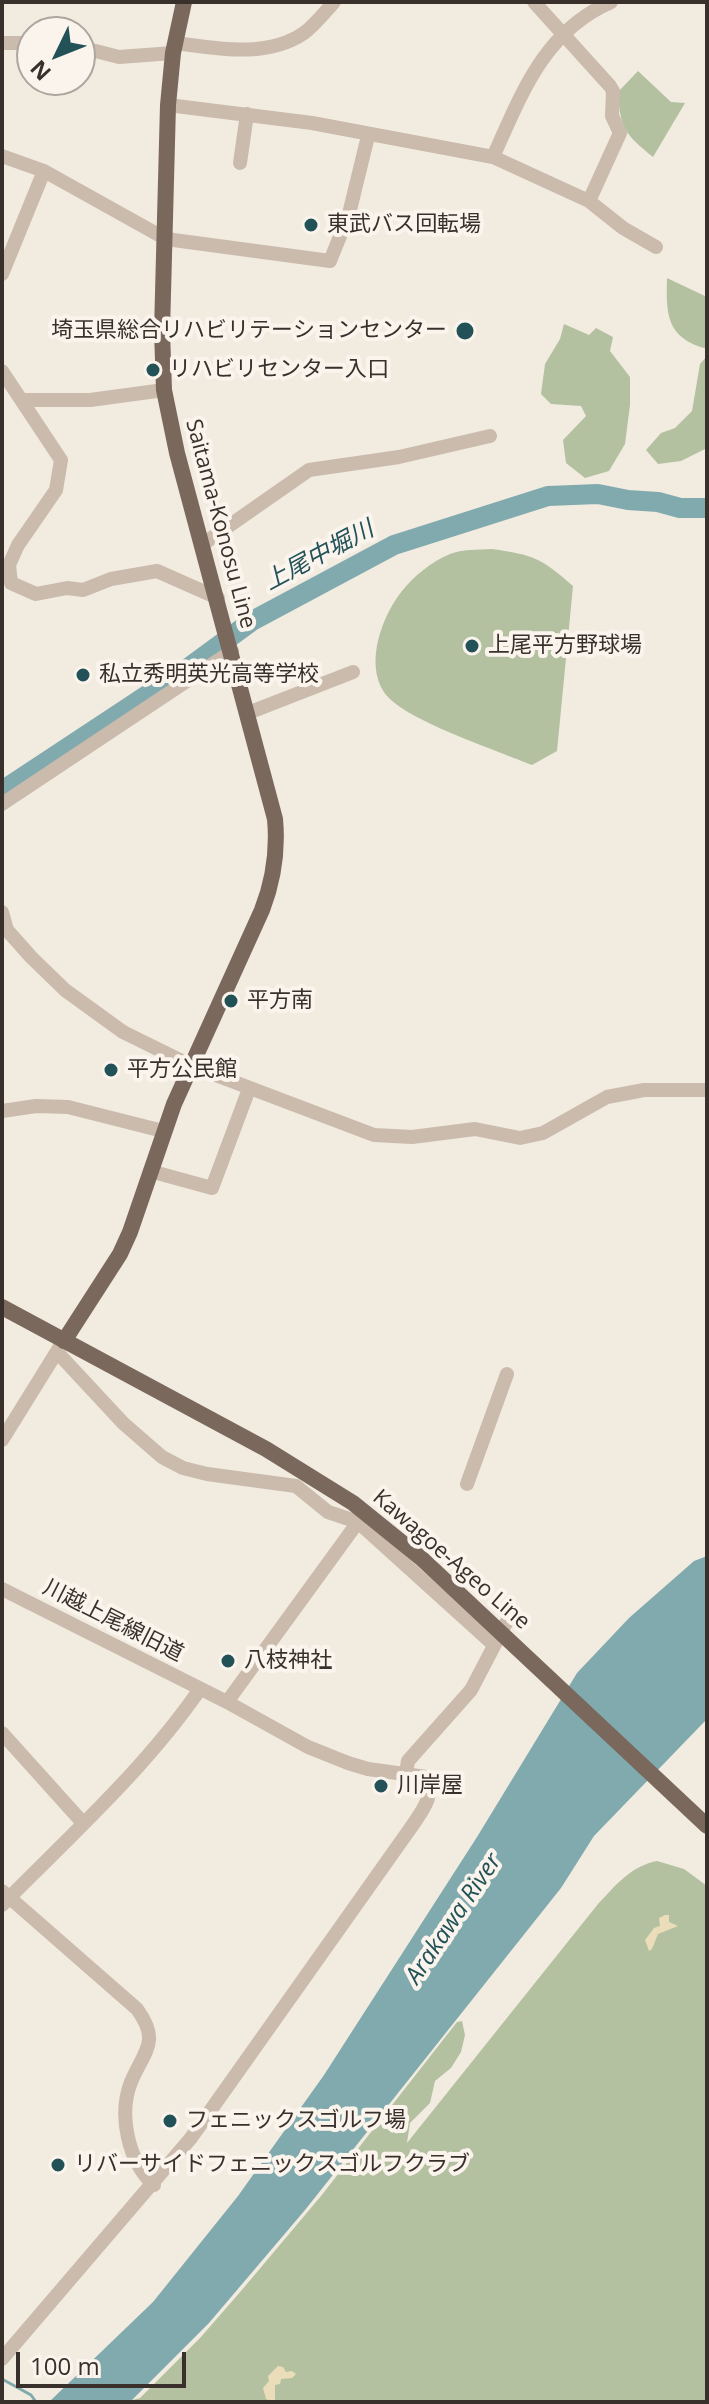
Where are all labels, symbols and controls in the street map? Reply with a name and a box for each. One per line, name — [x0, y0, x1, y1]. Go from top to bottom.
north arrow — [16, 16, 96, 96]
text: N — [23, 54, 57, 88]
place label: 東武バス回転場 — [327, 212, 481, 238]
marker: 東武バス回転場 — [302, 216, 320, 234]
place label: 埼玉県総合リハビリテーションセンター — [51, 318, 447, 344]
marker: 埼玉県総合リハビリテーションセンター — [454, 320, 476, 342]
place label: リハビリセンター入口 — [169, 357, 389, 383]
marker: リハビリセンター入口 — [144, 361, 162, 379]
street label: Saitama-Konosu Line — [179, 416, 261, 632]
water label: 上尾中堀川 — [259, 515, 379, 597]
place label: 上尾平方野球場 — [488, 633, 642, 659]
marker: 上尾平方野球場 — [463, 637, 481, 655]
place label: 私立秀明英光高等学校 — [99, 662, 319, 688]
marker: 私立秀明英光高等学校 — [74, 666, 92, 684]
place label: 平方南 — [247, 988, 313, 1014]
marker: 平方南 — [222, 992, 240, 1010]
place label: 平方公民館 — [127, 1057, 237, 1083]
marker: 平方公民館 — [102, 1061, 120, 1079]
street label: Kawagoe-Ageo Line — [367, 1485, 535, 1635]
street label: 川越上尾線旧道 — [38, 1574, 188, 1668]
place label: 八枝神社 — [244, 1648, 332, 1674]
marker: 八枝神社 — [219, 1652, 237, 1670]
place label: 川岸屋 — [397, 1773, 463, 1799]
marker: 川岸屋 — [372, 1777, 390, 1795]
water label: Arakawa River — [400, 1848, 508, 1990]
place label: フェニックスゴルフ場 — [186, 2108, 406, 2134]
marker: フェニックスゴルフ場 — [161, 2112, 179, 2130]
place label: リバーサイドフェニックスゴルフクラブ — [74, 2152, 470, 2178]
marker: リバーサイドフェニックスゴルフクラブ — [49, 2156, 67, 2174]
scale bar — [20, 2336, 190, 2386]
text: 100 m — [30, 2349, 100, 2382]

